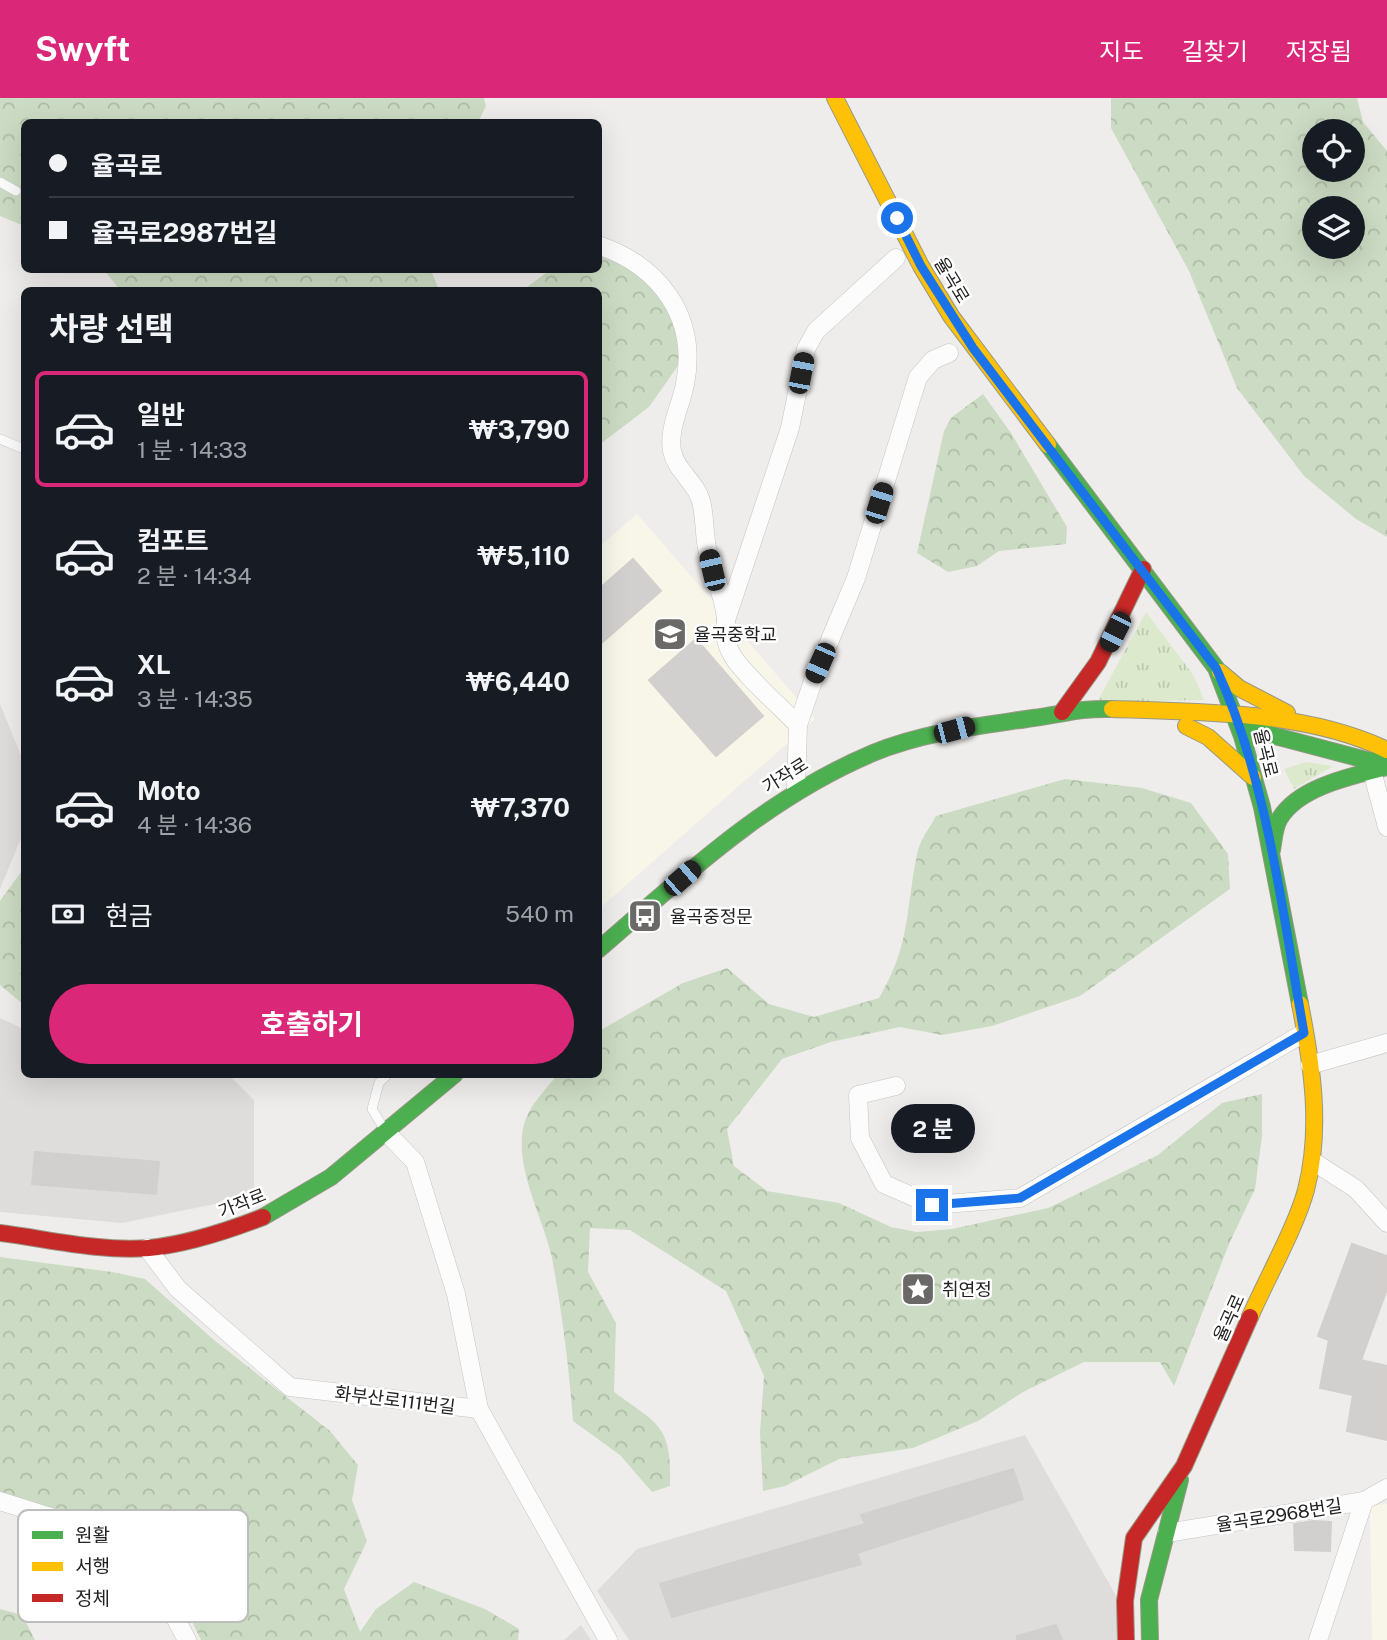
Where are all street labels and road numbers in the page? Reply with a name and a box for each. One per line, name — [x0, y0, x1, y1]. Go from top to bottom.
street label: 율곡로 — [930, 253, 974, 307]
street label: 율곡로 — [1250, 726, 1282, 780]
street label: 가작로 — [758, 753, 812, 797]
street label: 가작로 — [215, 1184, 269, 1222]
street label: 율곡로 — [1209, 1291, 1249, 1345]
street label: 화부산로111번길 — [334, 1382, 456, 1418]
street label: 율곡로2968번길 — [1214, 1495, 1344, 1535]

